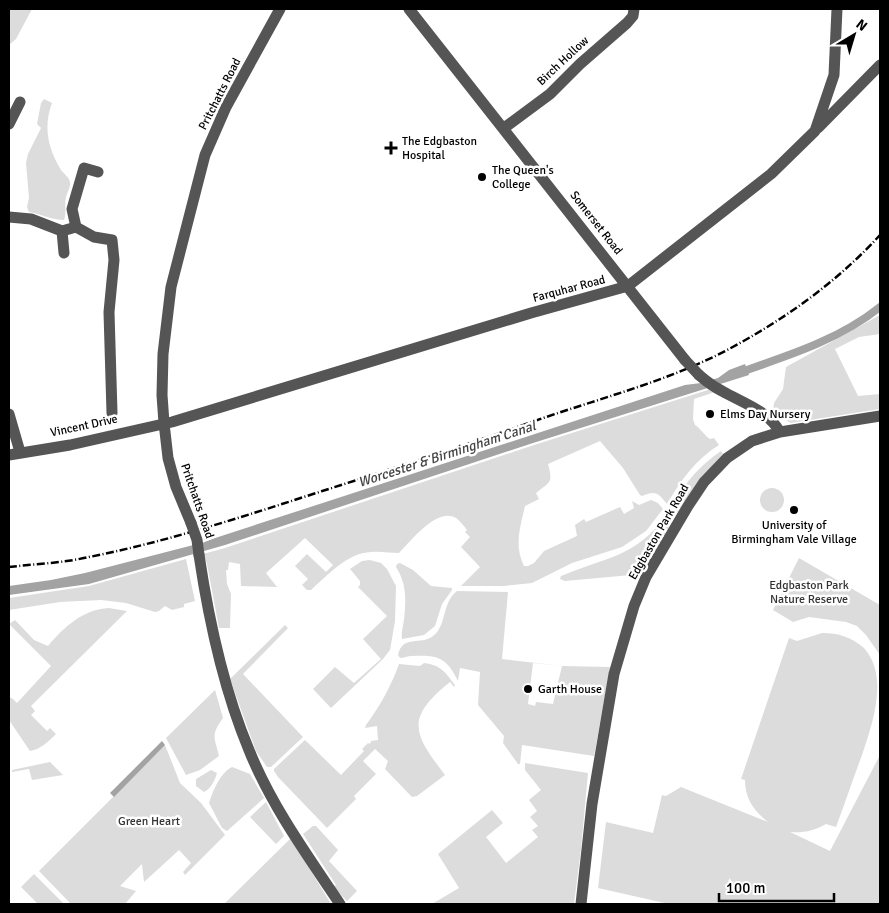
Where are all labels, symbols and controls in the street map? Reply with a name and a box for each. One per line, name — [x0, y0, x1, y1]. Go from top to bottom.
north arrow — [829, 10, 879, 60]
text: N — [853, 15, 871, 35]
street label: Birch Hollow — [534, 33, 592, 89]
street label: Pritchatts Road — [195, 56, 245, 132]
place label: The Edgbaston Hospital — [402, 134, 477, 163]
marker: The Edgbaston Hospital — [384, 141, 398, 155]
place label: The Queen's College — [492, 163, 554, 192]
marker: The Queen's College — [476, 171, 488, 183]
street label: Somerset Road — [566, 188, 626, 258]
street label: Farquhar Road — [531, 272, 607, 306]
place label: Elms Day Nursery — [720, 407, 811, 422]
marker: Elms Day Nursery — [704, 408, 716, 420]
street label: Vincent Drive — [49, 412, 119, 440]
water label: Worcester & Birmingham Canal — [356, 417, 539, 491]
street label: Pritchatts Road — [177, 461, 217, 541]
street label: Edgbaston Park Road — [626, 482, 692, 582]
marker: University of Birmingham Vale Village — [788, 504, 800, 516]
place label: University of Birmingham Vale Village — [731, 518, 857, 547]
park label: Edgbaston Park Nature Reserve — [769, 578, 849, 607]
place label: Garth House — [538, 682, 602, 697]
marker: Garth House — [522, 683, 534, 695]
park label: Green Heart — [118, 814, 180, 829]
scale bar — [719, 870, 834, 902]
text: 100 m — [726, 879, 766, 897]

